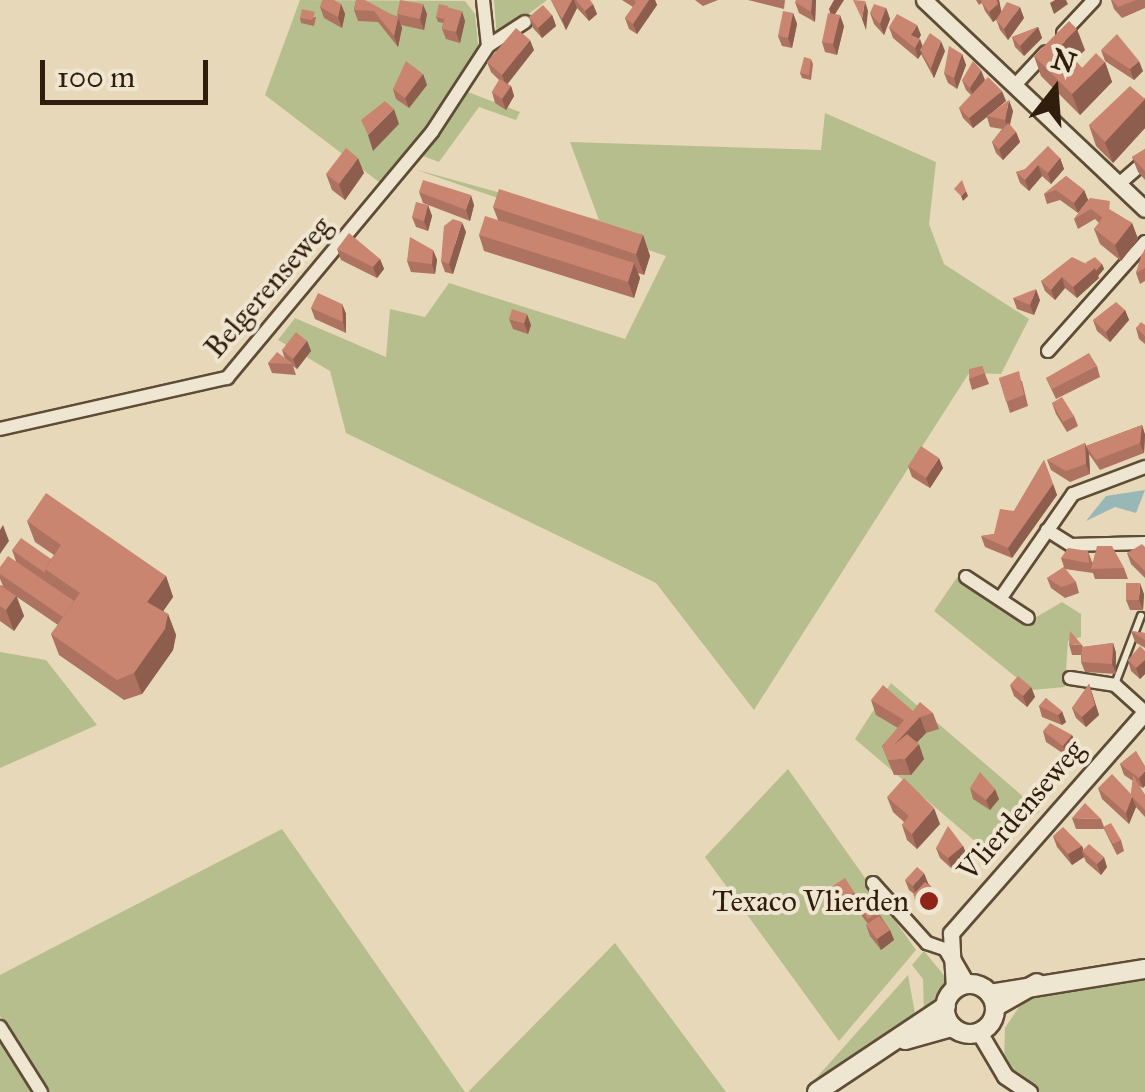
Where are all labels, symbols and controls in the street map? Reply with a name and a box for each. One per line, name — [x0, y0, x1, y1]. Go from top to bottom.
scale bar — [45, 40, 212, 102]
north arrow — [1005, 40, 1105, 140]
text: N — [1047, 41, 1080, 81]
text: 100 m — [57, 59, 135, 95]
street label: Belgerenseweg — [197, 209, 339, 365]
street label: Vlierdenseweg — [950, 732, 1092, 888]
place label: Texaco Vlierden — [712, 883, 909, 919]
marker: Texaco Vlierden — [918, 890, 940, 912]

